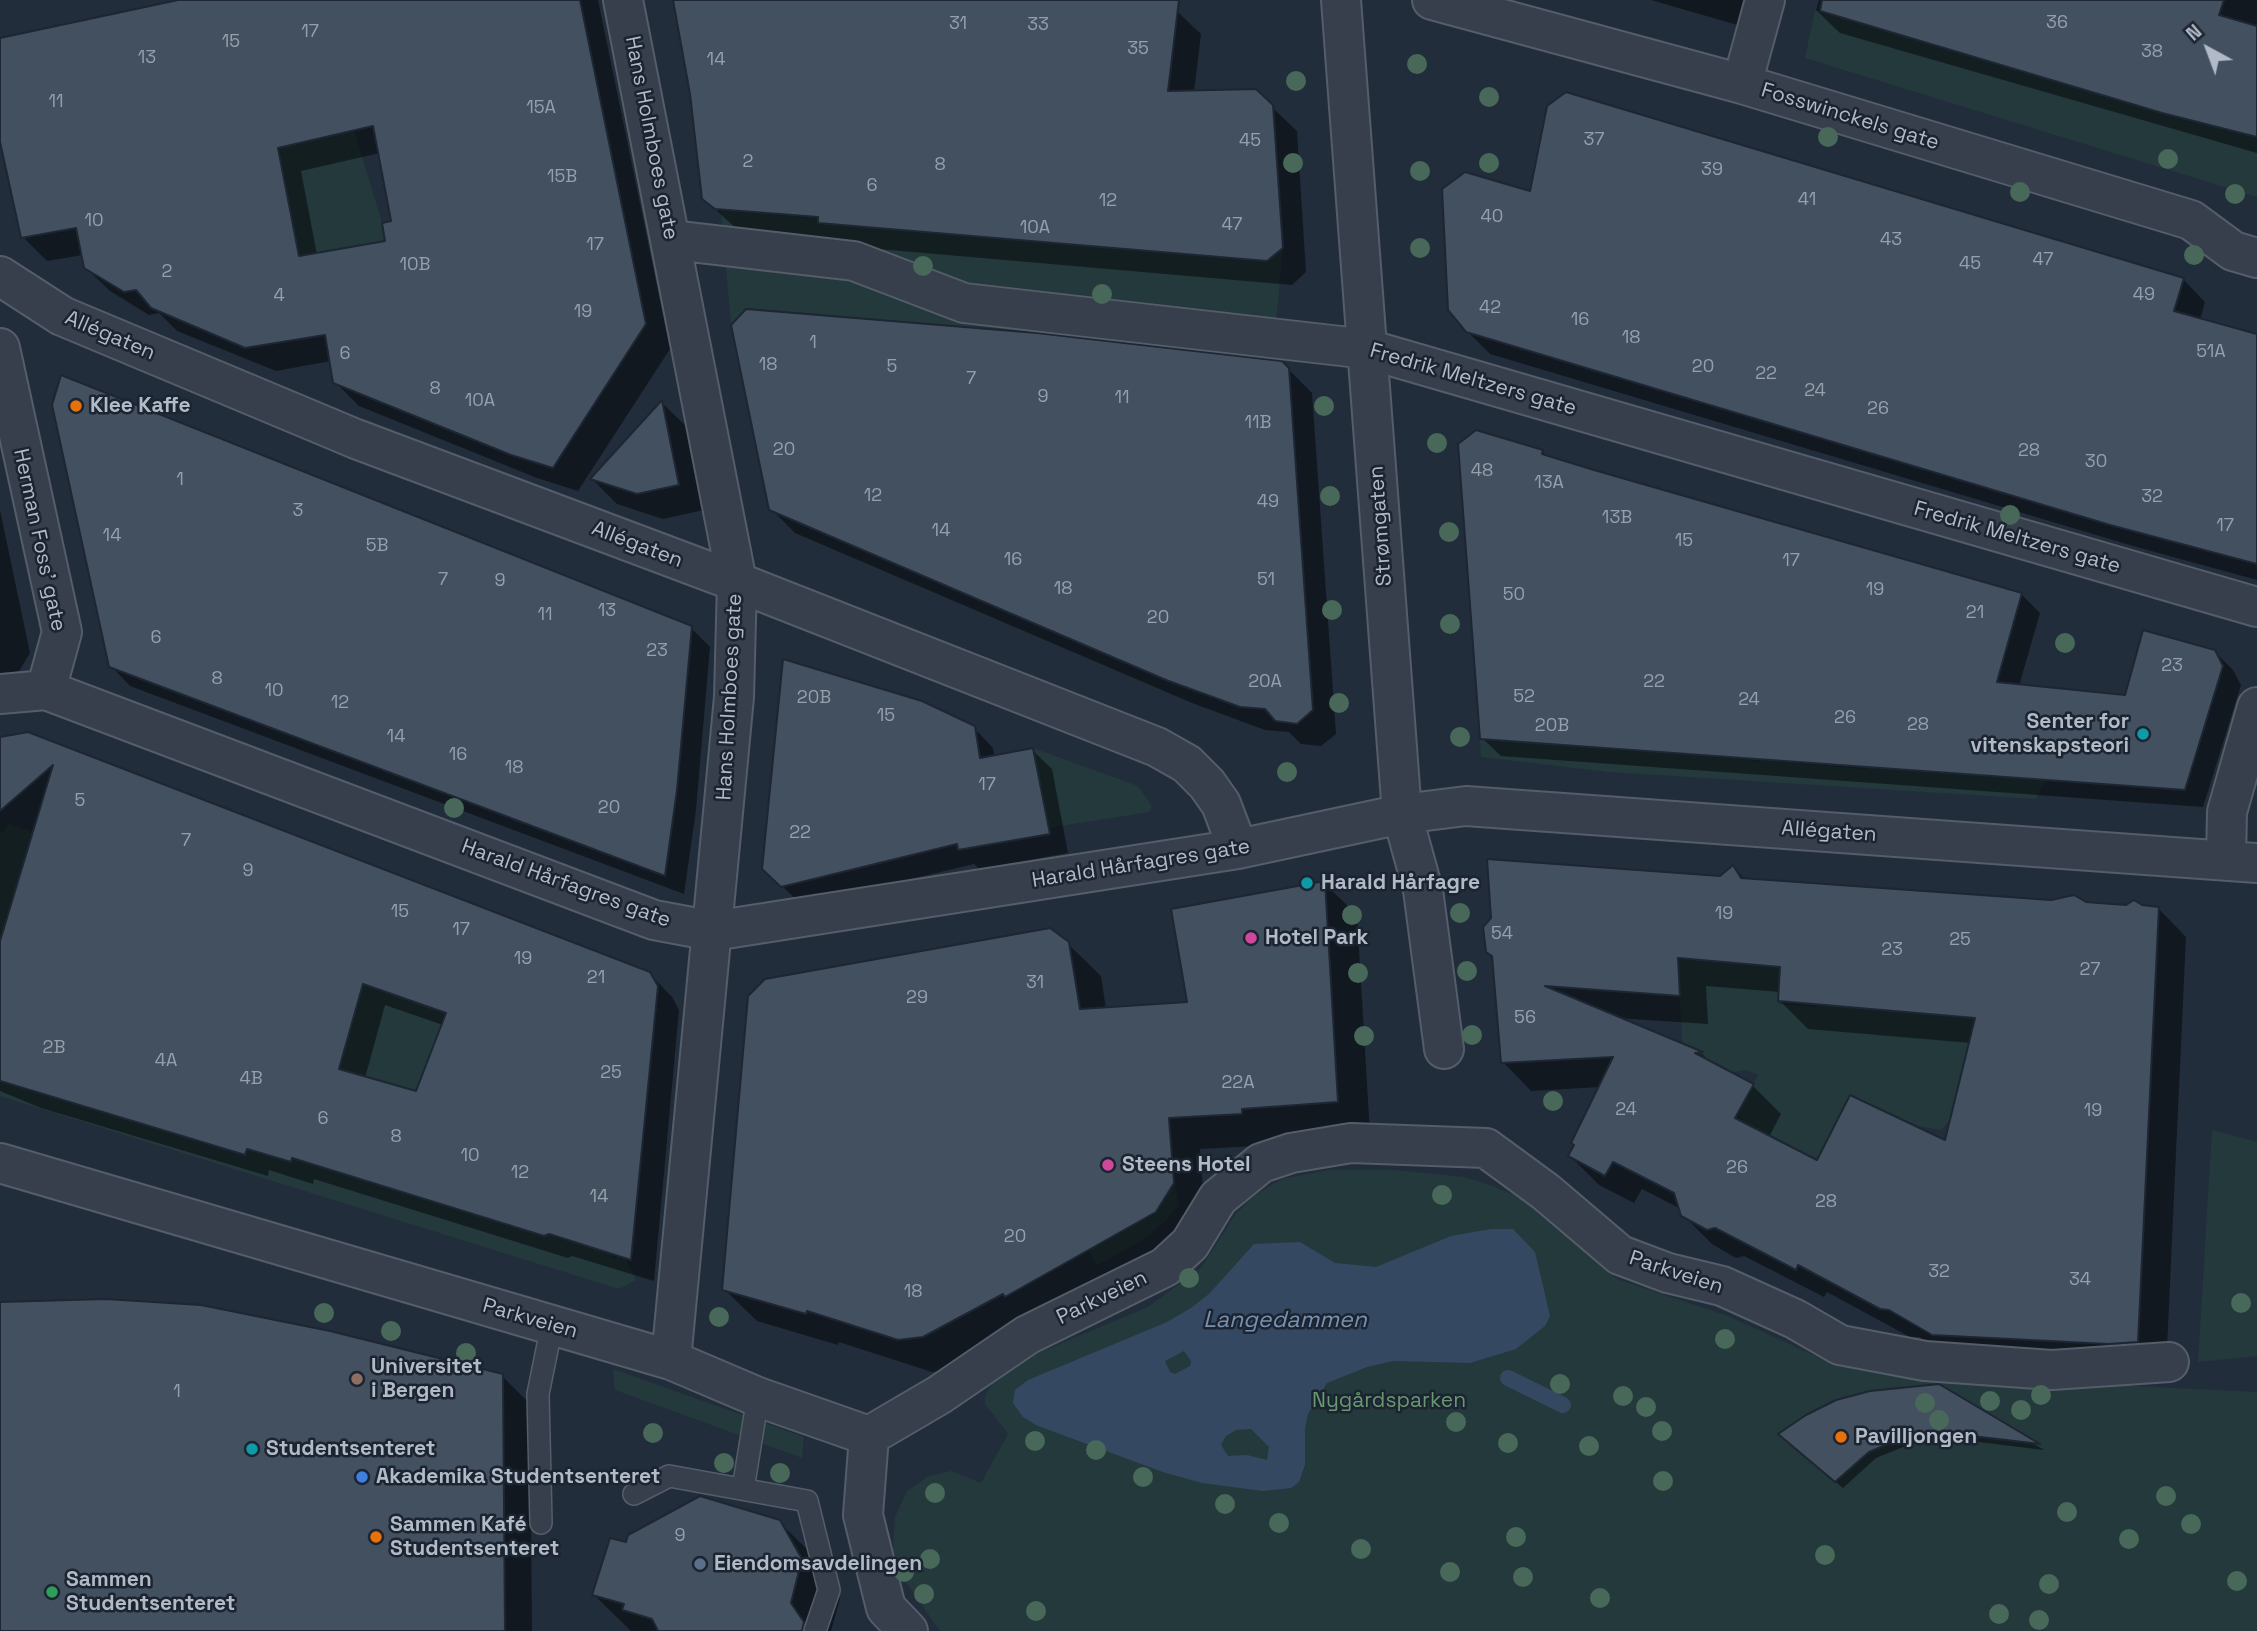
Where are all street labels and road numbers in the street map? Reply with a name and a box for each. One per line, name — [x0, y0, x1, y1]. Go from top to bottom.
street label: Hans Holmboes gate — [619, 34, 683, 242]
street label: Fosswinckels gate — [1758, 78, 1942, 156]
street label: Allégaten — [61, 306, 159, 366]
street label: Fredrik Meltzers gate — [1367, 338, 1579, 422]
street label: Herman Foss' gate — [7, 446, 71, 634]
street label: Strømgaten — [1364, 465, 1398, 587]
street label: Fredrik Meltzers gate — [1911, 496, 2123, 580]
street label: Allégaten — [588, 516, 686, 574]
street label: Hans Holmboes gate — [712, 593, 748, 801]
street label: Allégaten — [1781, 816, 1877, 848]
street label: Harald Hårfagres gate — [458, 834, 674, 934]
street label: Harald Hårfagres gate — [1030, 834, 1252, 894]
street label: Parkveien — [1626, 1246, 1726, 1300]
street label: Parkveien — [1053, 1265, 1151, 1331]
street label: Parkveien — [480, 1293, 580, 1345]

